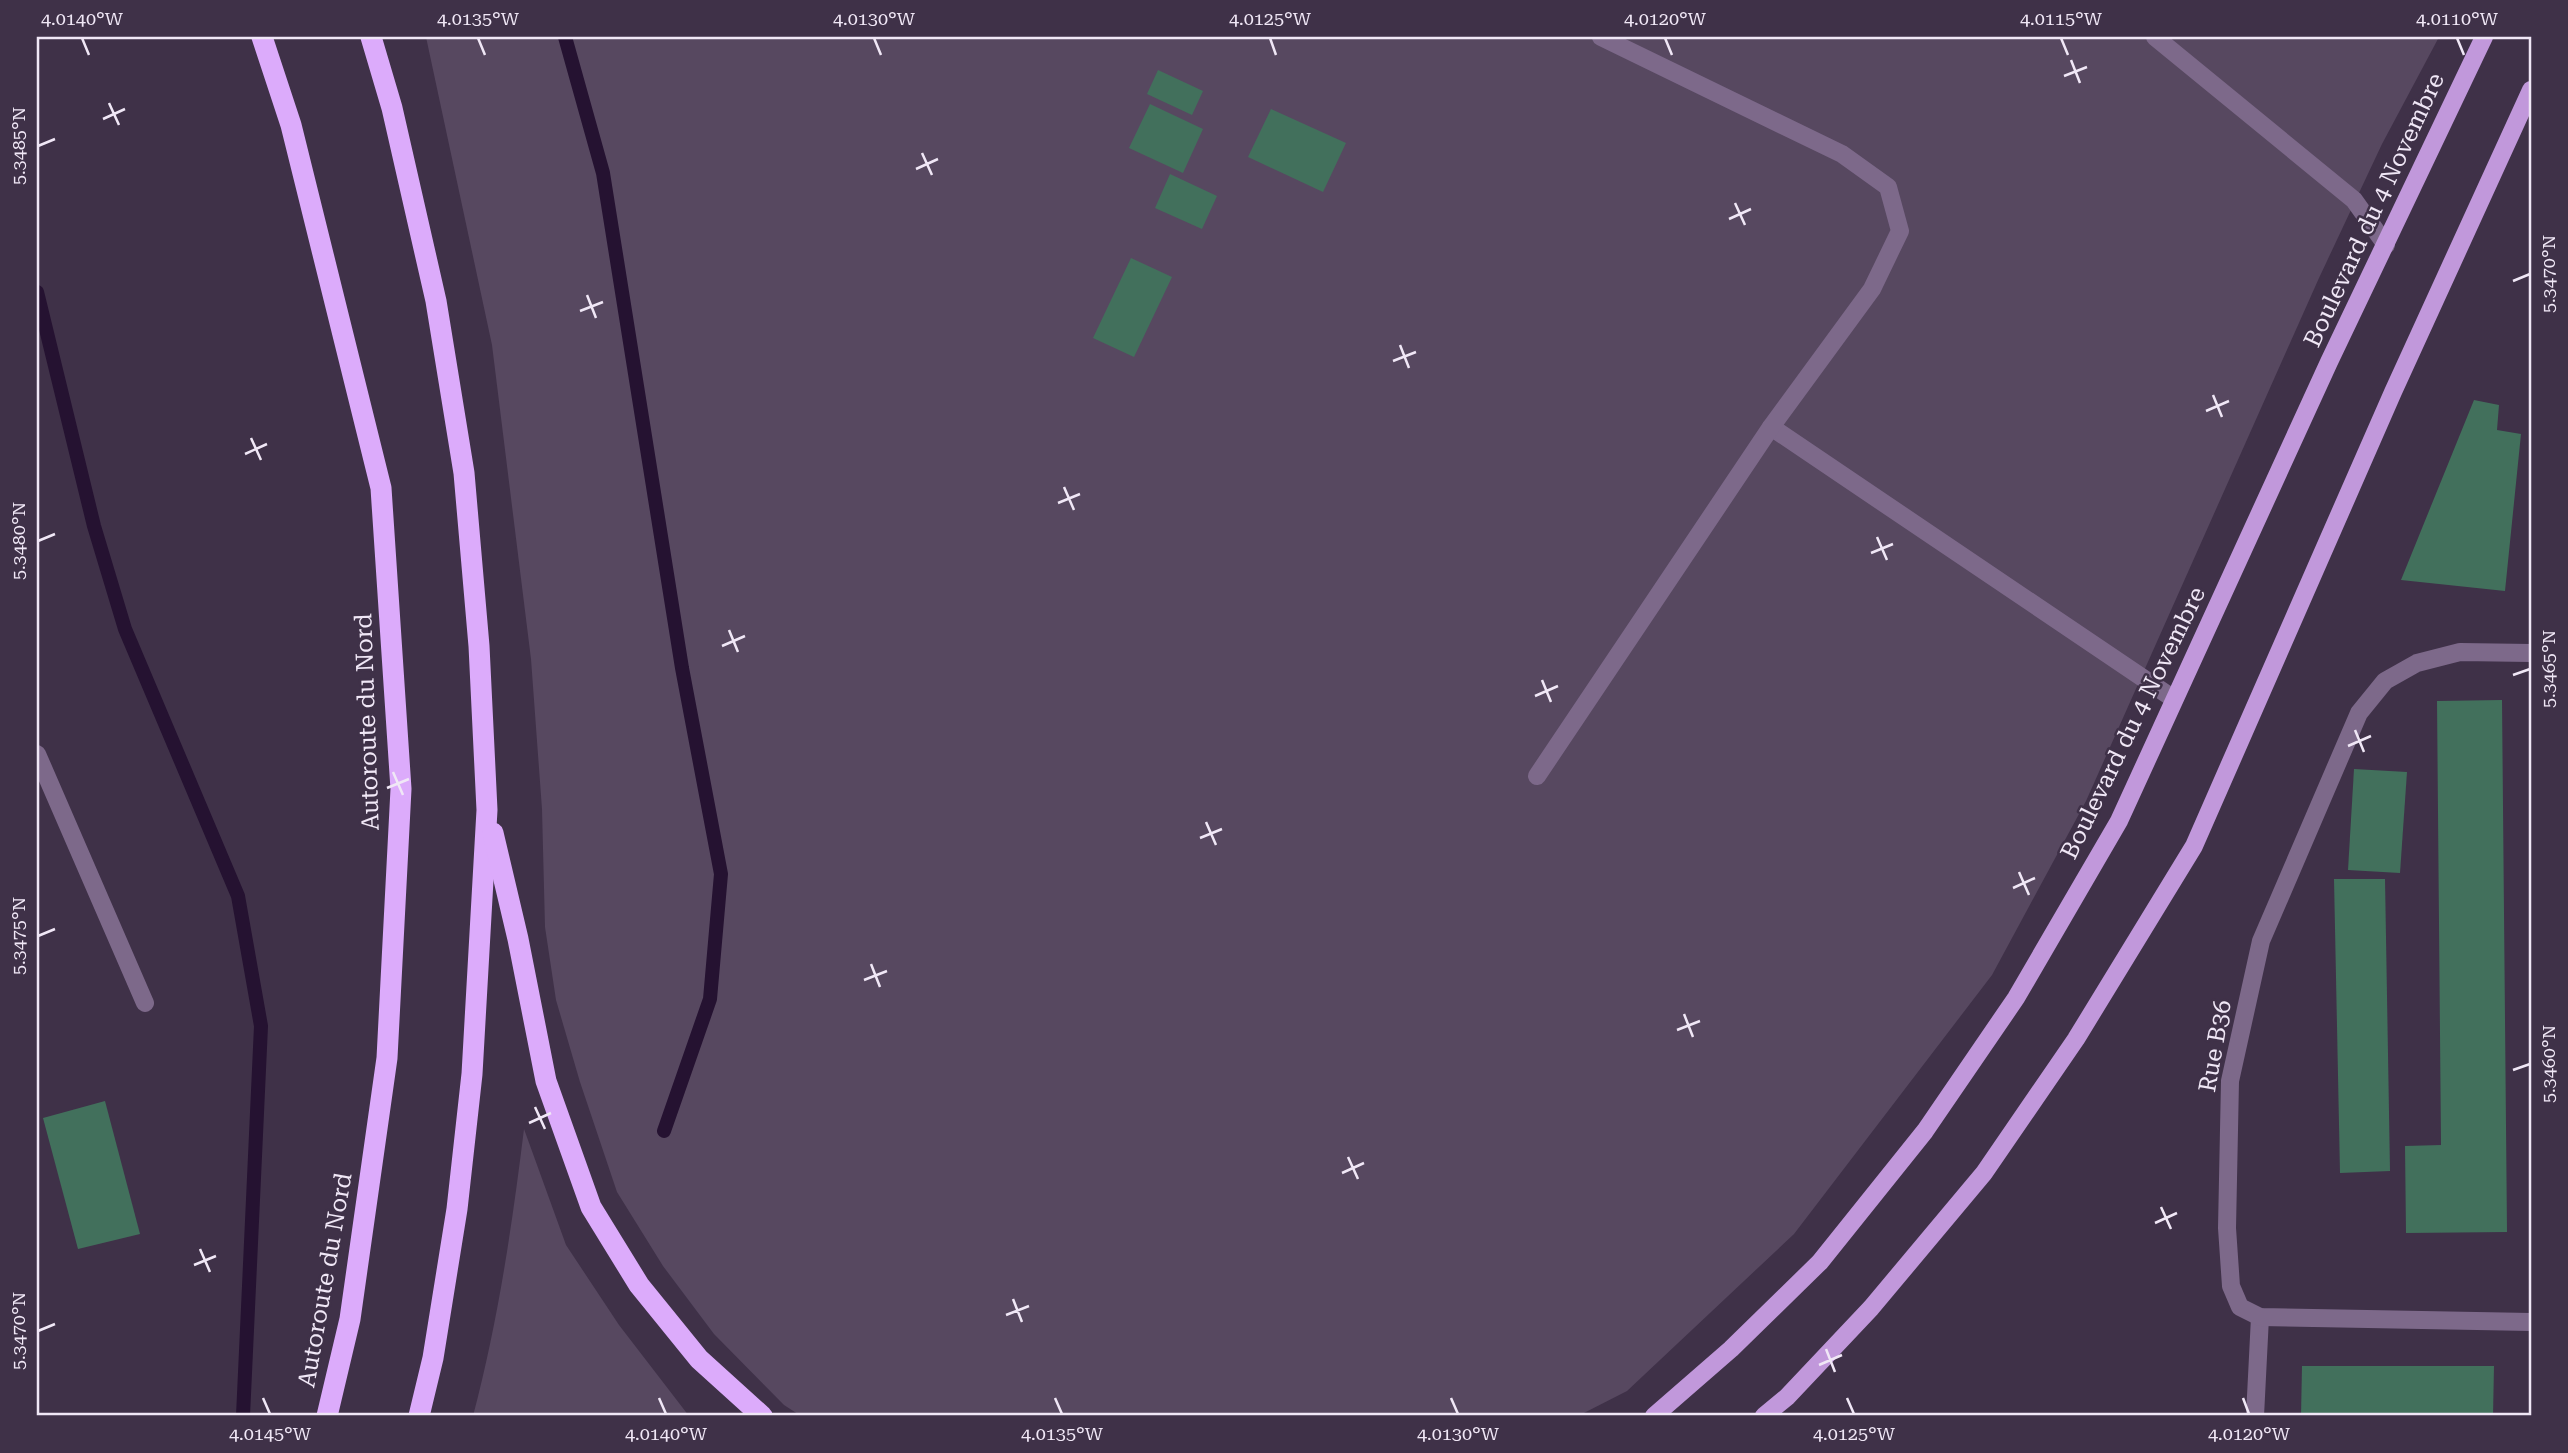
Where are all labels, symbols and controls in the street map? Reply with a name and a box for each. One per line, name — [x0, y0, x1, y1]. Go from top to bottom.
text: 4.0140°W — [41, 8, 124, 29]
text: 4.0135°W — [437, 8, 520, 29]
text: 4.0130°W — [833, 8, 916, 29]
text: 4.0125°W — [1229, 8, 1312, 29]
text: 4.0120°W — [1624, 8, 1707, 29]
text: 4.0115°W — [2020, 8, 2103, 29]
text: 4.0110°W — [2416, 8, 2499, 29]
street label: Boulevard du 4 Novembre — [2298, 68, 2450, 352]
text: 5.3485°N — [8, 107, 29, 185]
text: 5.3470°N — [2538, 235, 2559, 313]
text: 5.3480°N — [8, 502, 29, 580]
street label: Boulevard du 4 Novembre — [2055, 582, 2211, 864]
street label: Autoroute du Nord — [349, 613, 385, 831]
text: 5.3465°N — [2538, 630, 2559, 708]
text: 5.3475°N — [8, 897, 29, 975]
street label: Rue B36 — [2193, 998, 2237, 1094]
text: 5.3460°N — [2538, 1025, 2559, 1103]
street label: Autoroute du Nord — [292, 1171, 358, 1389]
text: 5.3470°N — [8, 1292, 29, 1370]
text: 4.0145°W — [229, 1423, 312, 1444]
text: 4.0140°W — [625, 1423, 708, 1444]
text: 4.0135°W — [1021, 1423, 1104, 1444]
text: 4.0130°W — [1417, 1423, 1500, 1444]
text: 4.0125°W — [1813, 1423, 1896, 1444]
text: 4.0120°W — [2208, 1423, 2291, 1444]

